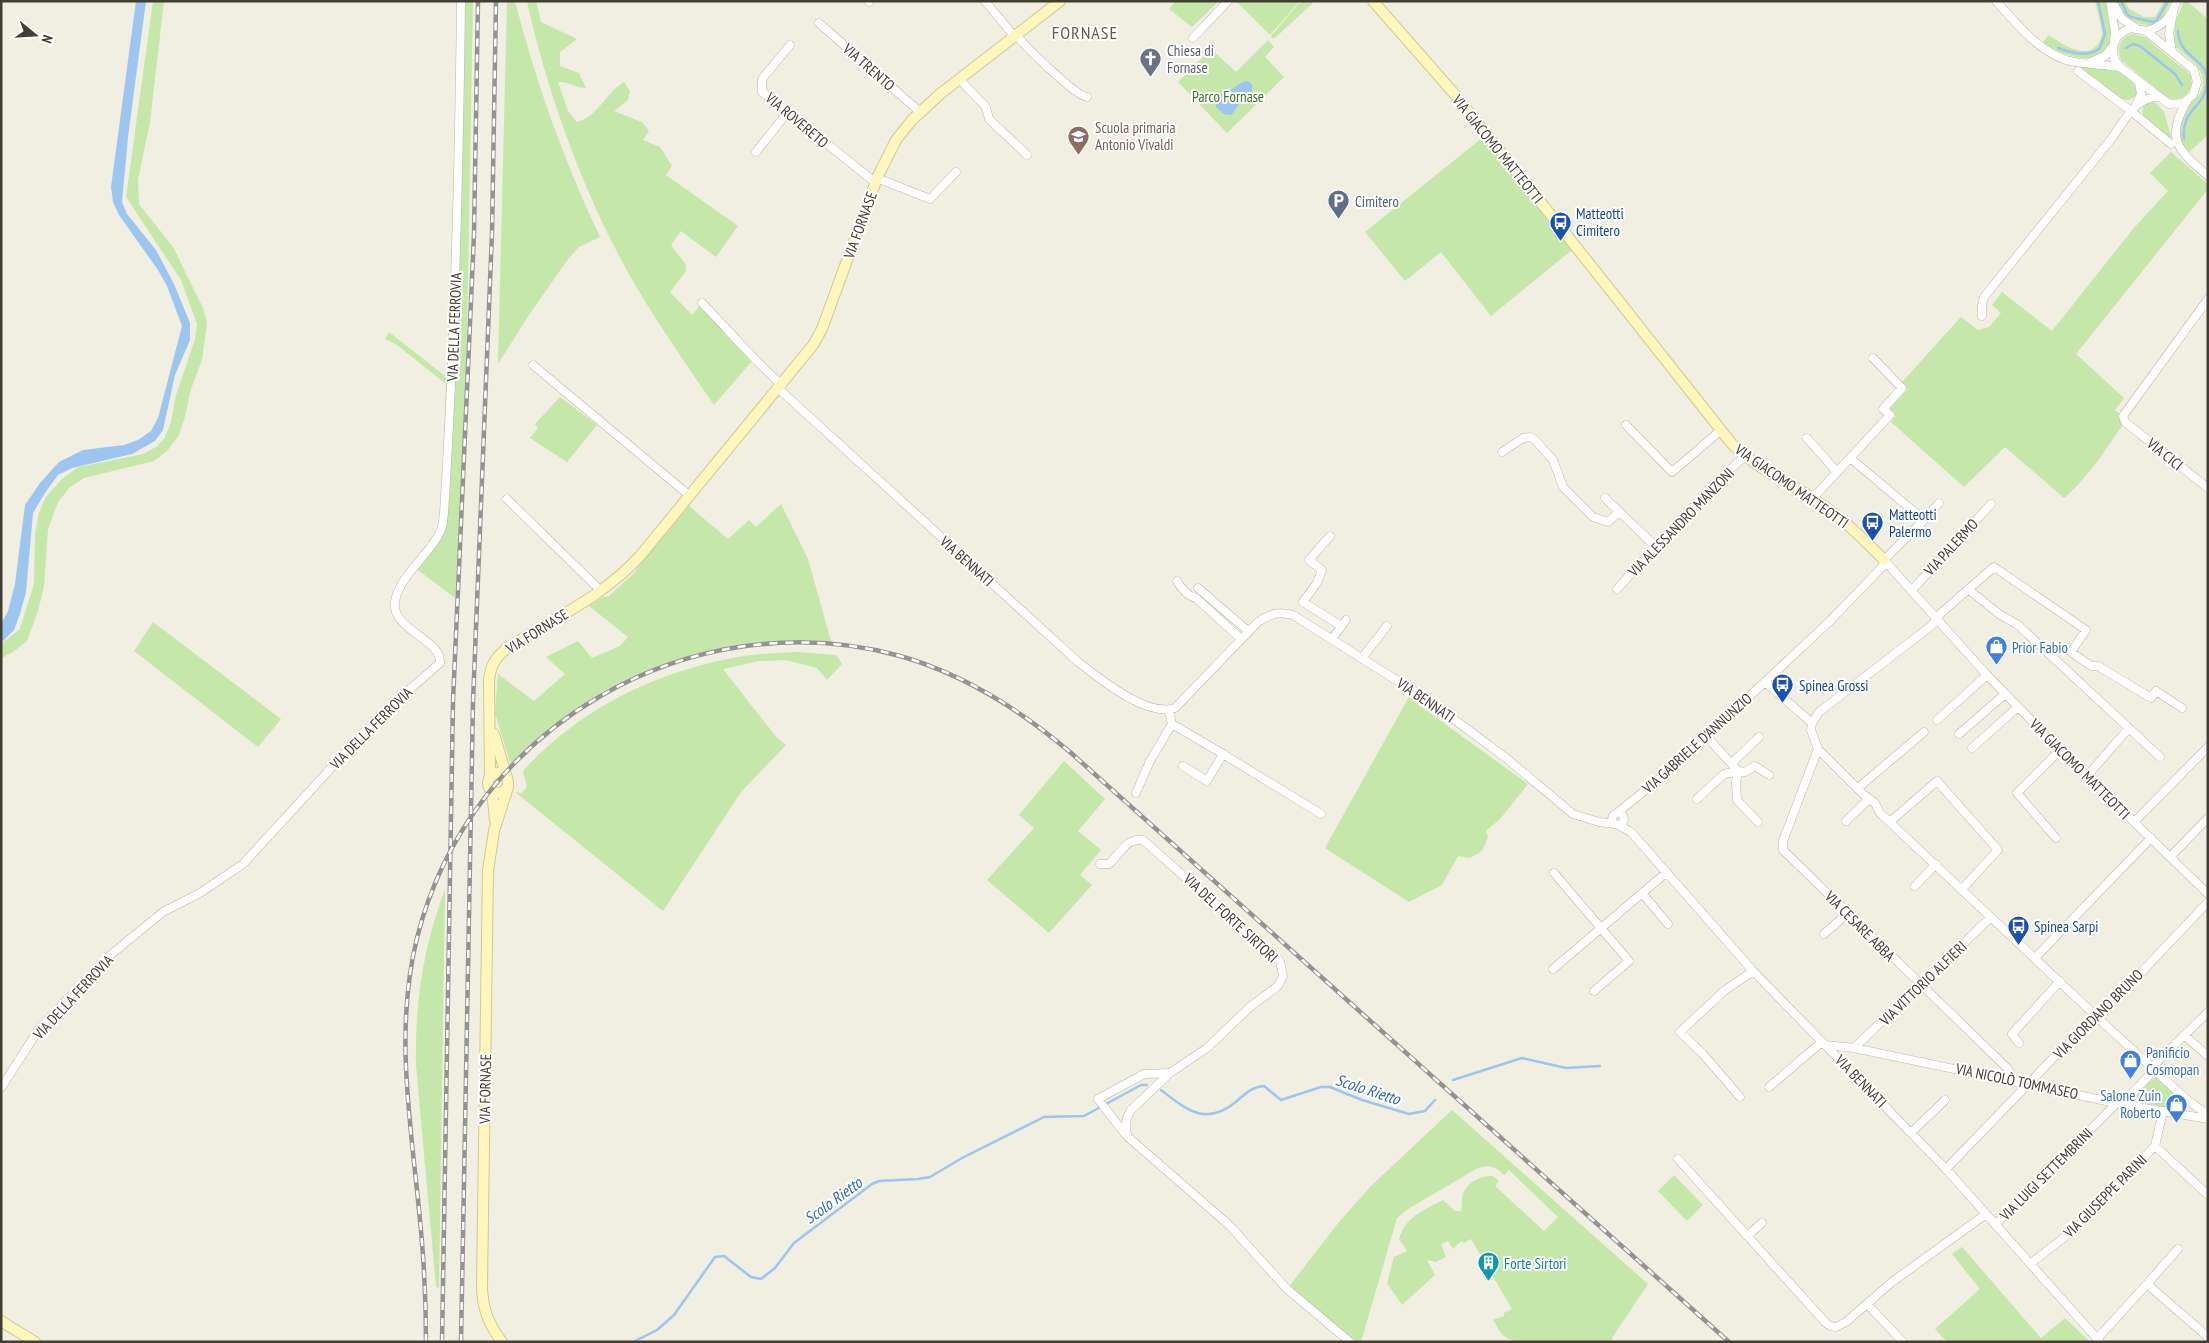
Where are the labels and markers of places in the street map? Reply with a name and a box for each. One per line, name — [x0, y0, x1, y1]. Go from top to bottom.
place label: Chiesa di Fornase — [1167, 41, 1214, 77]
church icon: Chiesa di Fornase — [1139, 47, 1163, 78]
place label: Scuola primaria Antonio Vivaldi — [1095, 118, 1175, 154]
school or university icon: Scuola primaria Antonio Vivaldi — [1067, 124, 1091, 155]
parking icon: Cimitero — [1327, 189, 1351, 220]
place label: Cimitero — [1355, 192, 1399, 211]
place label: Matteotti Cimitero — [1576, 204, 1624, 240]
bus stop icon: Matteotti Cimitero — [1548, 210, 1572, 241]
place label: Matteotti Palermo — [1889, 505, 1937, 541]
bus stop icon: Matteotti Palermo — [1861, 511, 1885, 542]
shop icon: Prior Fabio — [1984, 635, 2008, 666]
place label: Prior Fabio — [2012, 638, 2068, 657]
bus stop icon: Spinea Grossi — [1771, 673, 1795, 704]
place label: Spinea Grossi — [1799, 676, 1869, 695]
bus stop icon: Spinea Sarpi — [2006, 914, 2030, 945]
place label: Spinea Sarpi — [2034, 917, 2098, 936]
place label: Panificio Cosmopan — [2146, 1043, 2199, 1079]
shop icon: Panificio Cosmopan — [2118, 1049, 2142, 1080]
place label: Salone Zuin Roberto — [2100, 1086, 2161, 1122]
shop icon: Salone Zuin Roberto — [2165, 1092, 2189, 1123]
building icon: Forte Sirtori — [1476, 1251, 1500, 1282]
place label: Forte Sirtori — [1504, 1254, 1567, 1273]

